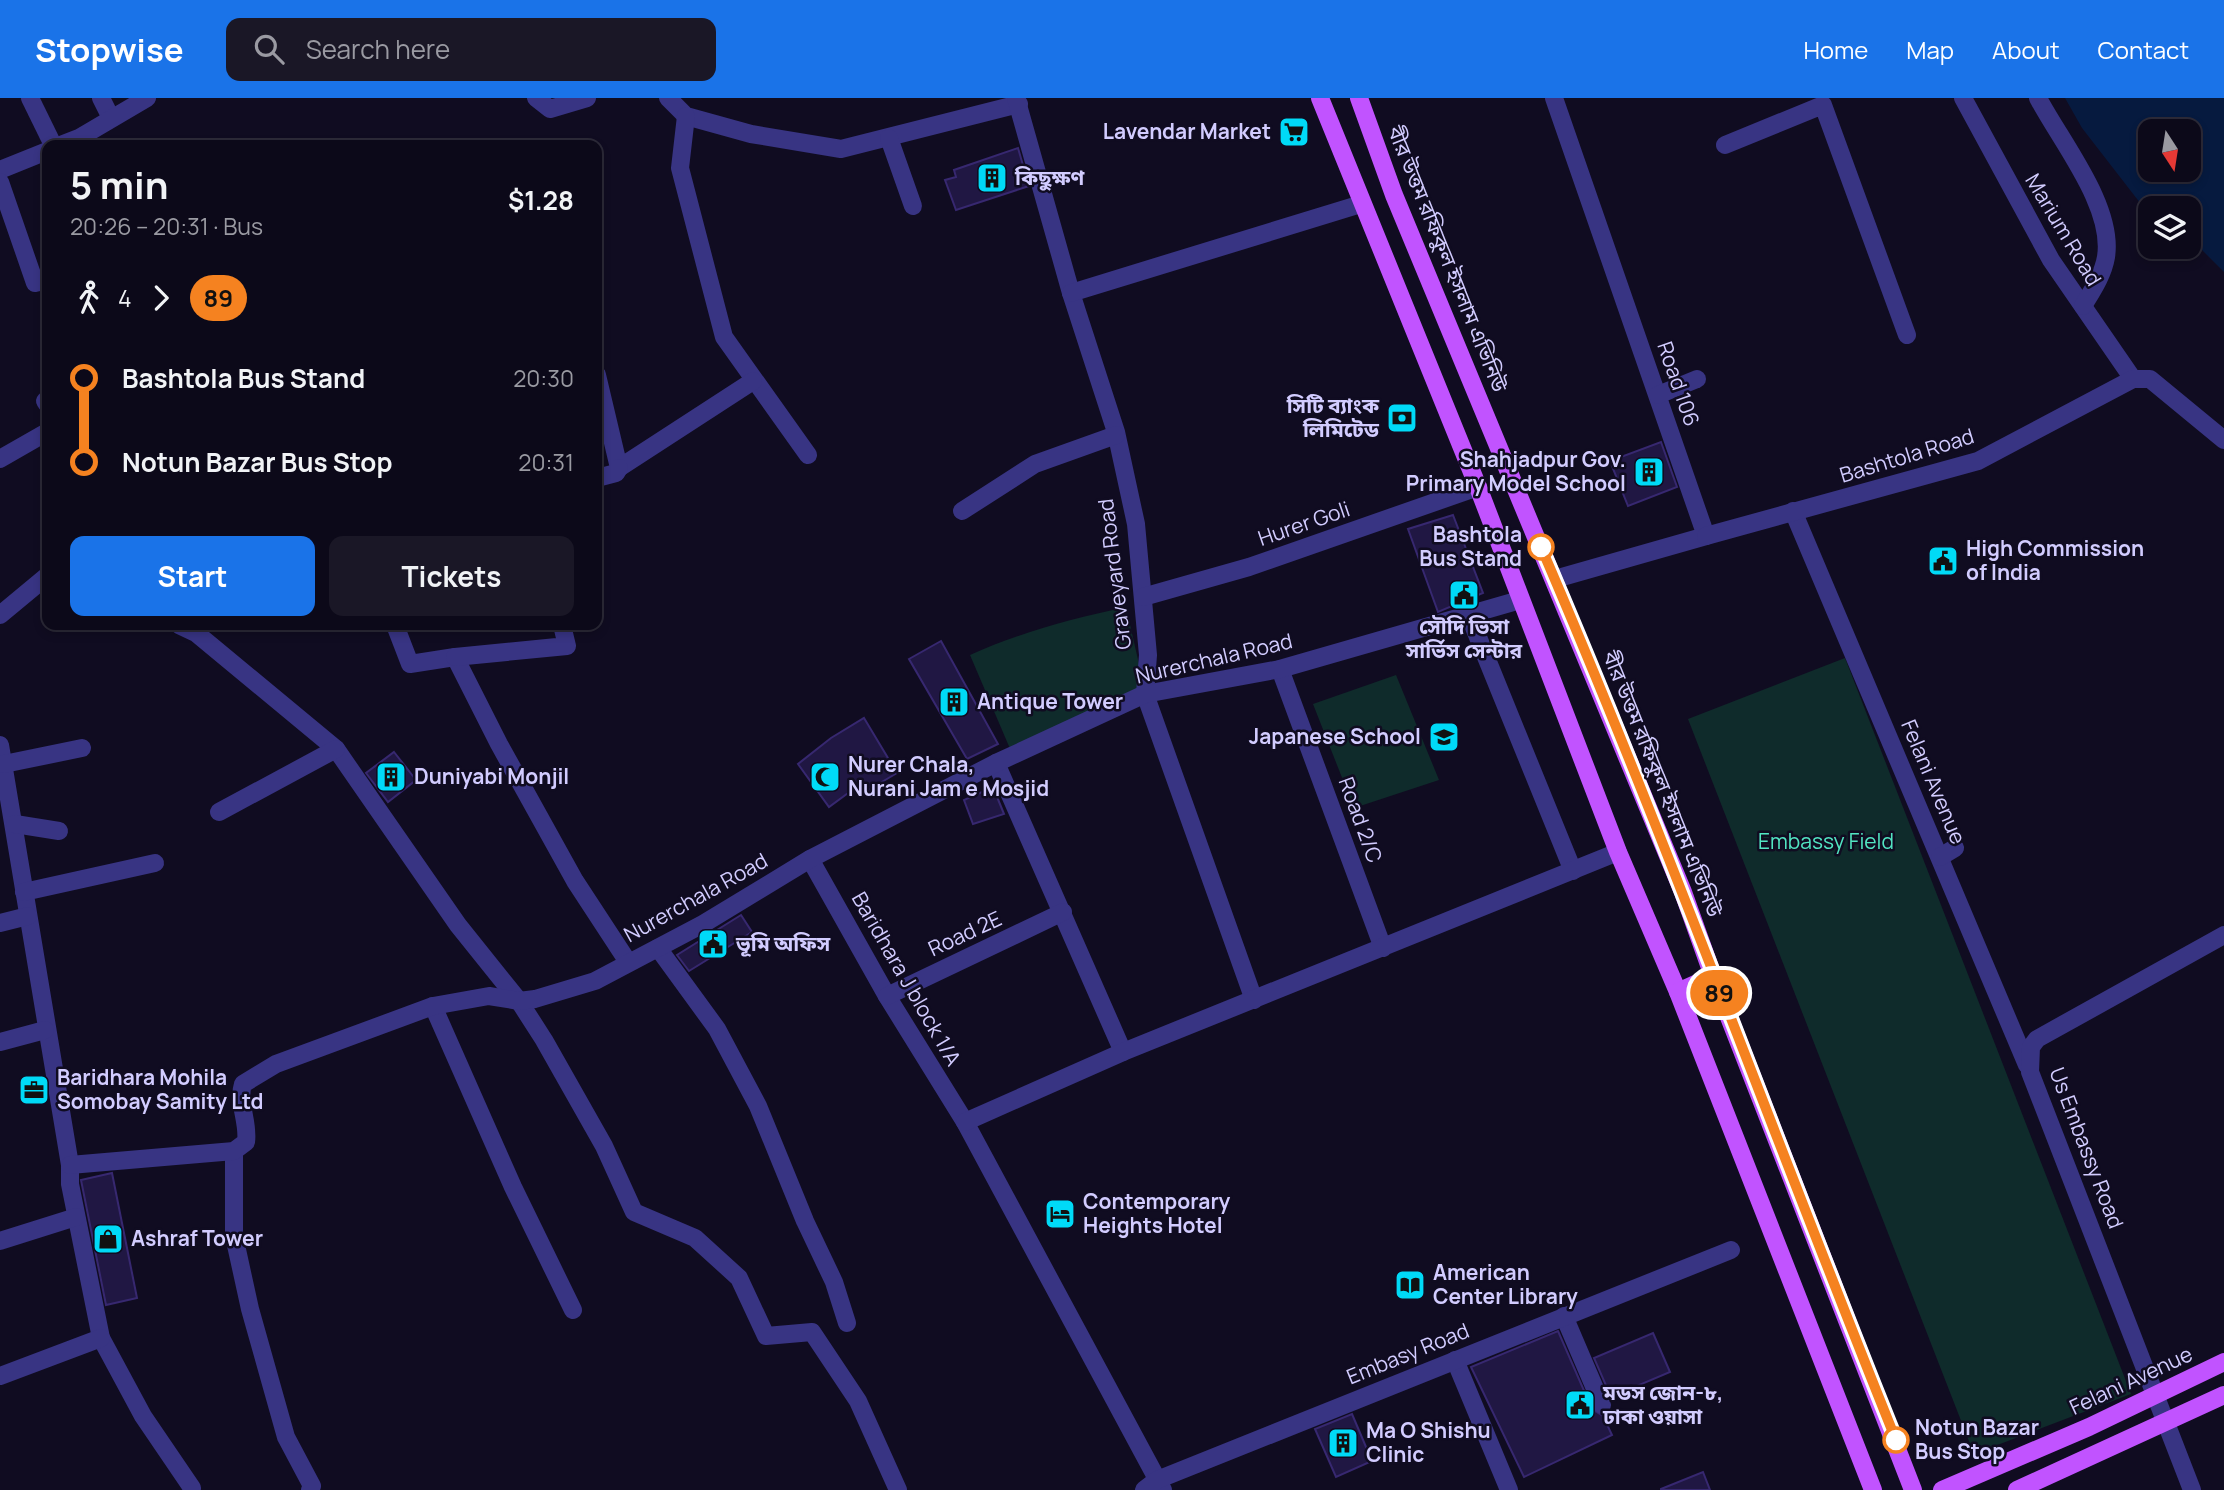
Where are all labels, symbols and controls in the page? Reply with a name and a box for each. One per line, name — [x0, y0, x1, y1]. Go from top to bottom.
search box — [226, 18, 716, 81]
text: Stopwise — [35, 27, 184, 72]
icon: search — [250, 30, 288, 68]
text: Search here — [306, 31, 450, 67]
text: Home — [1803, 33, 1868, 66]
text: Map — [1906, 33, 1954, 66]
text: About — [1992, 33, 2060, 66]
text: Contact — [2098, 33, 2189, 66]
supermarket icon: Lavendar Market — [1277, 115, 1311, 149]
place label: Lavendar Market — [1103, 117, 1271, 145]
north arrow — [2138, 119, 2202, 182]
map controls — [2138, 119, 2201, 259]
street label: বীর উত্তম রফিকুল ইসলাম এভিনিউ — [1381, 120, 1515, 397]
text: 5 min — [70, 158, 168, 210]
building icon: কিছুক্ষণ — [975, 161, 1009, 195]
place label: কিছুক্ষণ — [1014, 163, 1084, 191]
street label: Marium Road — [2019, 168, 2108, 291]
text: $1.28 — [508, 182, 574, 218]
button: layers — [2138, 196, 2201, 259]
text: 20:26 – 20:31 · Bus — [70, 210, 263, 242]
icon: walk — [70, 279, 108, 317]
icon: forward — [142, 279, 180, 317]
text: 89 — [204, 281, 233, 314]
text: 4 — [118, 282, 132, 314]
street label: Road 106 — [1651, 338, 1707, 430]
text: Bashtola Bus Stand — [122, 360, 365, 396]
text: 20:30 — [513, 362, 574, 394]
place label: সিটি ব্যাংক লিমিটেড — [1286, 391, 1380, 443]
bank icon: সিটি ব্যাংক লিমিটেড — [1385, 401, 1419, 435]
street label: Bashtola Road — [1836, 421, 1977, 489]
text: Notun Bazar Bus Stop — [122, 444, 392, 480]
place label: Shahjadpur Gov. Primary Model School — [1406, 445, 1626, 497]
text: 20:31 — [518, 446, 574, 478]
building icon: Shahjadpur Gov. Primary Model School — [1632, 455, 1666, 489]
street label: Hurer Goli — [1254, 494, 1353, 552]
street label: Graveyard Road — [1091, 497, 1137, 651]
place label: Bashtola Bus Stand — [1419, 520, 1522, 572]
marker: Bashtola Bus Stand — [1528, 534, 1554, 560]
place label: High Commission of India — [1966, 534, 2144, 586]
button: Start — [70, 536, 315, 616]
button: Tickets — [329, 536, 574, 616]
public building icon: High Commission of India — [1926, 544, 1960, 578]
public building icon: সৌদি ভিসা সার্ভিস সেন্টার — [1447, 578, 1481, 612]
place label: সৌদি ভিসা সার্ভিস সেন্টার — [1405, 612, 1523, 664]
street label: Nurerchala Road — [1133, 626, 1295, 690]
street label: বীর উত্তম রফিকুল ইসলাম এভিনিউ — [1596, 645, 1730, 922]
building icon: Antique Tower — [937, 685, 971, 719]
place label: Antique Tower — [977, 687, 1123, 715]
street label: Felani Avenue — [1895, 715, 1973, 848]
school or university icon: Japanese School — [1427, 720, 1461, 754]
place label: Japanese School — [1249, 722, 1421, 750]
place label: Nurer Chala, Nurani Jam e Mosjid — [848, 750, 1049, 802]
building icon: Duniyabi Monjil — [374, 760, 408, 794]
mosque icon: Nurer Chala, Nurani Jam e Mosjid — [808, 760, 842, 794]
place label: Duniyabi Monjil — [414, 762, 569, 790]
street label: Road 2/C — [1333, 773, 1389, 866]
park label: Embassy Field — [1758, 827, 1894, 855]
street label: Nurerchala Road — [619, 846, 772, 948]
street label: Baridhara J block 1/A — [846, 887, 968, 1070]
street label: Road 2E — [923, 904, 1006, 962]
public building icon: ভূমি অফিস — [696, 927, 730, 961]
place label: ভূমি অফিস — [735, 929, 831, 957]
line badge: 89 — [1688, 970, 1750, 1016]
text: 89 — [1704, 976, 1734, 1009]
place label: Baridhara Mohila Somobay Samity Ltd — [57, 1063, 263, 1115]
street label: Us Embassy Road — [2043, 1063, 2131, 1232]
office icon: Baridhara Mohila Somobay Samity Ltd — [17, 1073, 51, 1107]
place label: Contemporary Heights Hotel — [1083, 1187, 1230, 1239]
hotel icon: Contemporary Heights Hotel — [1043, 1197, 1077, 1231]
shop icon: Ashraf Tower — [91, 1222, 125, 1256]
place label: Ashraf Tower — [131, 1224, 263, 1252]
place label: American Center Library — [1433, 1258, 1578, 1310]
library icon: American Center Library — [1393, 1268, 1427, 1302]
street label: Embasy Road — [1342, 1316, 1473, 1390]
street label: Felani Avenue — [2065, 1339, 2197, 1421]
place label: মডস জোন-৮, ঢাকা ওয়াসা — [1602, 1378, 1723, 1430]
public building icon: মডস জোন-৮, ঢাকা ওয়াসা — [1563, 1388, 1597, 1422]
place label: Notun Bazar Bus Stop — [1915, 1413, 2039, 1465]
place label: Ma O Shishu Clinic — [1366, 1416, 1491, 1468]
building icon: Ma O Shishu Clinic — [1326, 1426, 1360, 1460]
marker: Notun Bazar Bus Stop — [1883, 1427, 1909, 1453]

